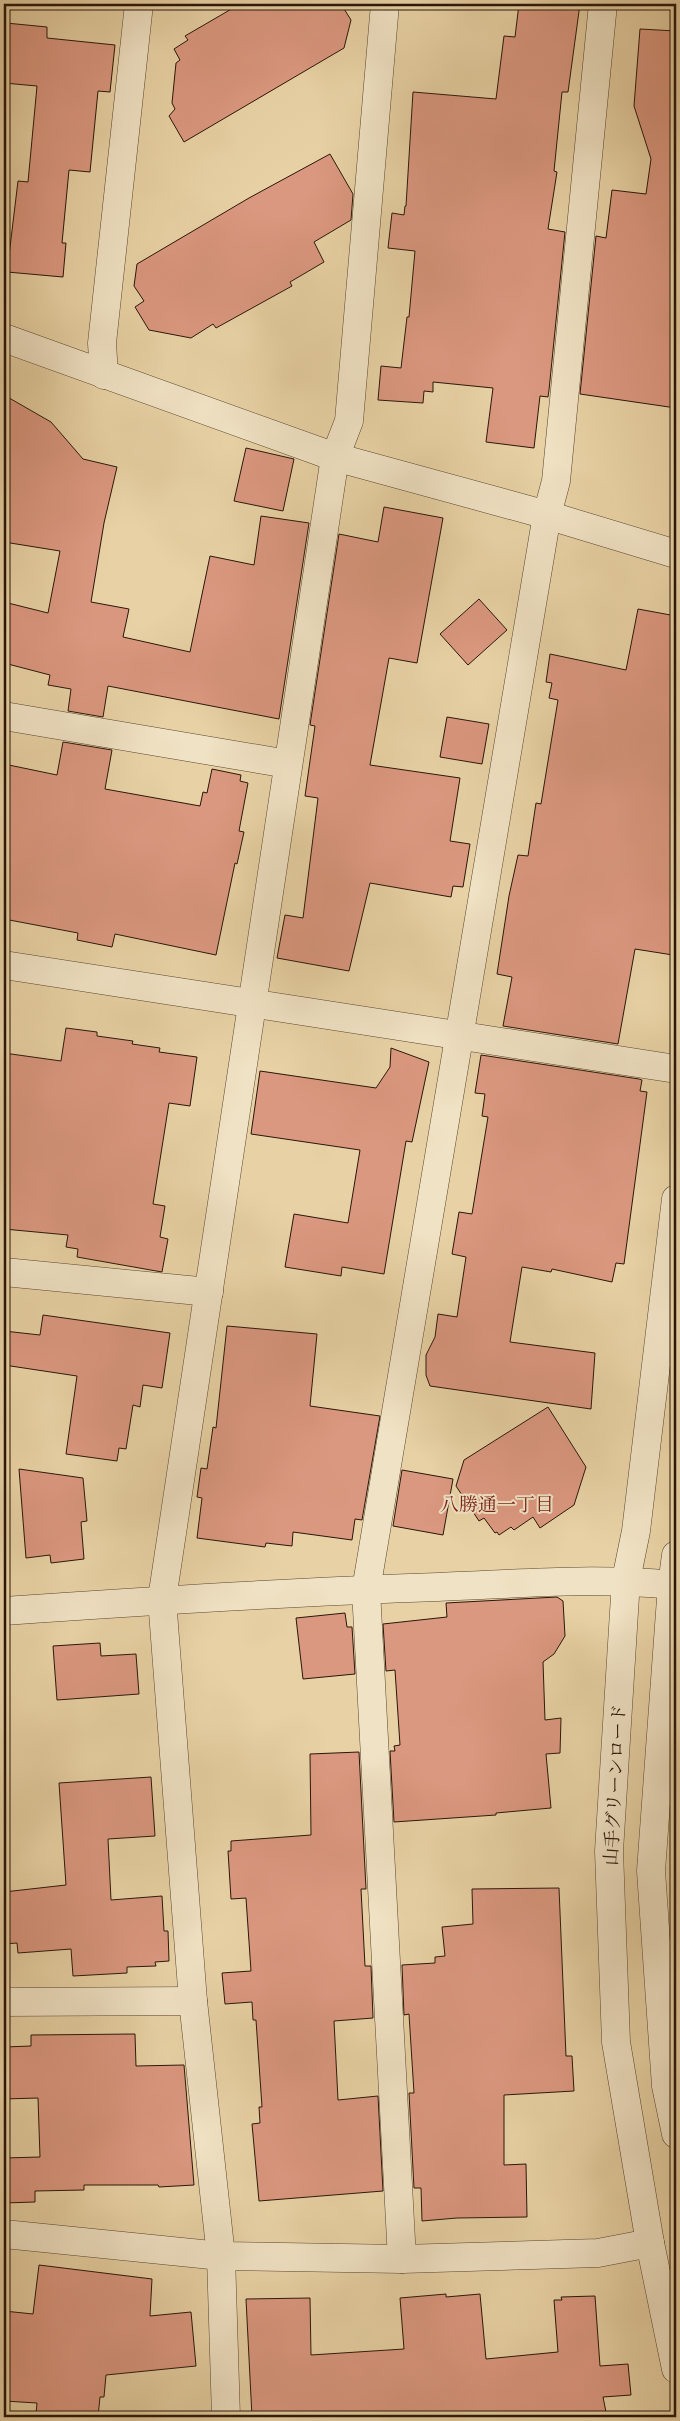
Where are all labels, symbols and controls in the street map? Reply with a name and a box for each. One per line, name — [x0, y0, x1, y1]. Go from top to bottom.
district label: 八勝通一丁目 — [440, 1494, 554, 1517]
street label: 山手グリーンロード — [601, 1704, 631, 1866]

